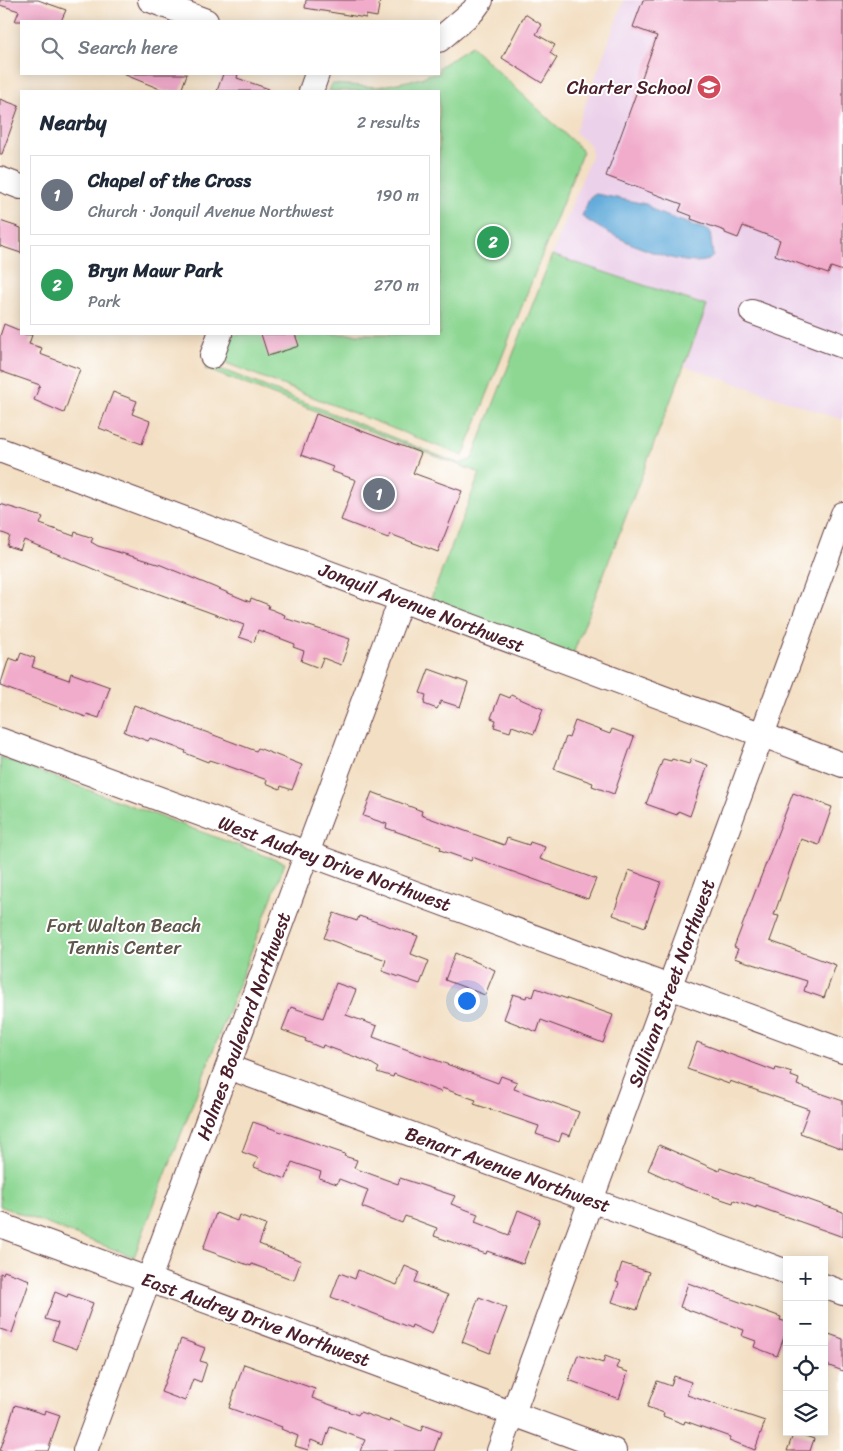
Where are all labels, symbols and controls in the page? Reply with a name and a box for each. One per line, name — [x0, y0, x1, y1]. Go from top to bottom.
search box — [20, 20, 440, 75]
text: Search here — [78, 31, 178, 64]
icon: search — [38, 34, 66, 62]
place label: Charter School — [567, 71, 693, 104]
school or university icon: Charter School — [696, 74, 722, 100]
text: Nearby — [40, 104, 106, 142]
text: 2 results — [357, 108, 420, 137]
text: Chapel of the Cross — [88, 164, 251, 197]
text: 1 — [54, 181, 60, 210]
text: 190 m — [376, 181, 419, 210]
text: Church · Jonquil Avenue Northwest — [88, 197, 334, 226]
pin: 2 — [477, 223, 509, 261]
text: Bryn Mawr Park — [88, 254, 223, 287]
text: 2 — [52, 271, 62, 300]
text: 270 m — [374, 271, 419, 300]
text: Park — [88, 287, 121, 316]
pin: 1 — [363, 475, 395, 513]
street label: Jonquil Avenue Northwest — [313, 553, 530, 662]
street label: West Audrey Drive Northwest — [214, 806, 456, 921]
street label: Sullivan Street Northwest — [618, 874, 725, 1092]
street label: Holmes Boulevard Northwest — [187, 907, 300, 1145]
park label: Fort Walton Beach Tennis Center — [47, 909, 201, 964]
your location — [454, 988, 480, 1014]
street label: Benarr Avenue Northwest — [401, 1117, 615, 1222]
map controls — [783, 1256, 828, 1436]
button: + — [783, 1256, 828, 1301]
street label: East Audrey Drive Northwest — [137, 1263, 375, 1376]
button: − — [783, 1301, 828, 1346]
button: locate — [783, 1346, 828, 1391]
button: layers — [783, 1391, 828, 1436]

